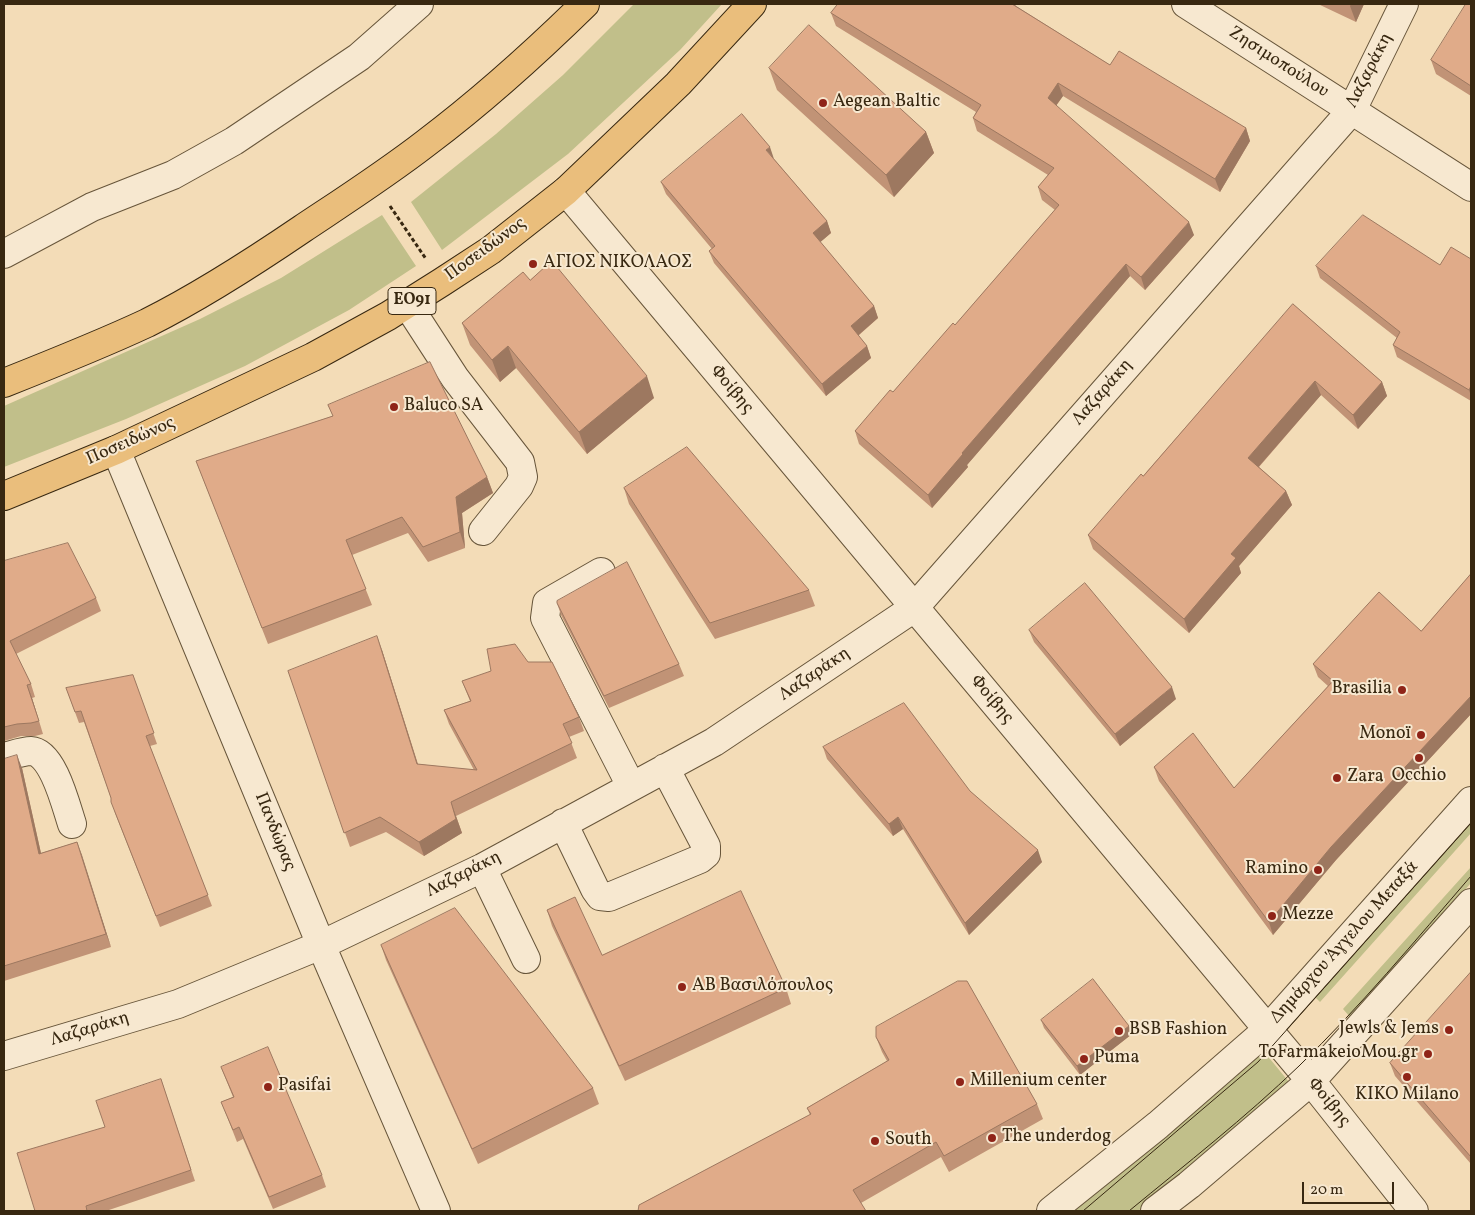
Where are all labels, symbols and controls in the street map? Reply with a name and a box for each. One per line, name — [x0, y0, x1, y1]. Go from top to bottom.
street label: Ζησιμοπούλου — [1224, 23, 1332, 103]
street label: Λαζαράκη — [1342, 30, 1398, 112]
place label: Aegean Baltic — [833, 92, 940, 114]
marker: Aegean Baltic — [817, 97, 829, 109]
street label: Ποσειδώνος — [441, 213, 531, 287]
place label: ΑΓΙΟΣ ΝΙΚΟΛΑΟΣ — [543, 253, 692, 275]
marker: ΑΓΙΟΣ ΝΙΚΟΛΑΟΣ — [527, 258, 539, 270]
road number: ΕΟ91 — [388, 288, 436, 314]
street label: Λαζαράκη — [1068, 355, 1138, 431]
street label: Φοίβης — [704, 361, 758, 419]
place label: Baluco SA — [404, 396, 484, 418]
marker: Baluco SA — [388, 401, 400, 413]
street label: Ποσειδώνος — [83, 413, 179, 471]
street label: Λαζαράκη — [775, 643, 855, 707]
street label: Φοίβης — [964, 671, 1018, 729]
place label: Brasilia — [1331, 679, 1392, 701]
marker: Brasilia — [1396, 684, 1408, 696]
place label: Monoï — [1359, 724, 1411, 746]
marker: Monoï — [1415, 729, 1427, 741]
marker: Occhio — [1413, 752, 1425, 764]
place label: Occhio — [1392, 766, 1446, 788]
place label: Zara — [1347, 767, 1384, 789]
marker: Zara — [1331, 772, 1343, 784]
street label: Πανδώρας — [249, 790, 299, 874]
street label: Λαζαράκη — [423, 847, 505, 903]
street label: Δημάρχου Άγγελου Μεταξά — [1266, 857, 1424, 1029]
place label: Ramino — [1245, 859, 1308, 881]
marker: Ramino — [1312, 864, 1324, 876]
place label: Mezze — [1282, 905, 1333, 927]
marker: Mezze — [1266, 910, 1278, 922]
place label: ΑΒ Βασιλόπουλος — [692, 976, 833, 998]
marker: ΑΒ Βασιλόπουλος — [676, 981, 688, 993]
street label: Λαζαράκη — [48, 1008, 132, 1052]
place label: Jewls & Jems — [1339, 1019, 1439, 1041]
place label: BSB Fashion — [1129, 1020, 1227, 1042]
marker: Jewls & Jems — [1443, 1024, 1455, 1036]
marker: BSB Fashion — [1113, 1025, 1125, 1037]
place label: ToFarmakeioMou.gr — [1258, 1043, 1418, 1065]
place label: Puma — [1094, 1048, 1140, 1070]
marker: ToFarmakeioMou.gr — [1422, 1048, 1434, 1060]
marker: Puma — [1078, 1053, 1090, 1065]
place label: Millenium center — [970, 1071, 1107, 1093]
marker: KIKO Milano — [1401, 1071, 1413, 1083]
street label: Φοίβης — [1302, 1074, 1354, 1132]
place label: Pasifai — [278, 1076, 331, 1098]
marker: Millenium center — [954, 1076, 966, 1088]
marker: Pasifai — [262, 1081, 274, 1093]
place label: KIKO Milano — [1355, 1085, 1459, 1107]
place label: The underdog — [1002, 1127, 1111, 1149]
place label: South — [885, 1130, 932, 1152]
marker: The underdog — [986, 1132, 998, 1144]
marker: South — [869, 1135, 881, 1147]
scale bar — [1305, 1172, 1398, 1204]
text: 20 m — [1310, 1180, 1343, 1201]

